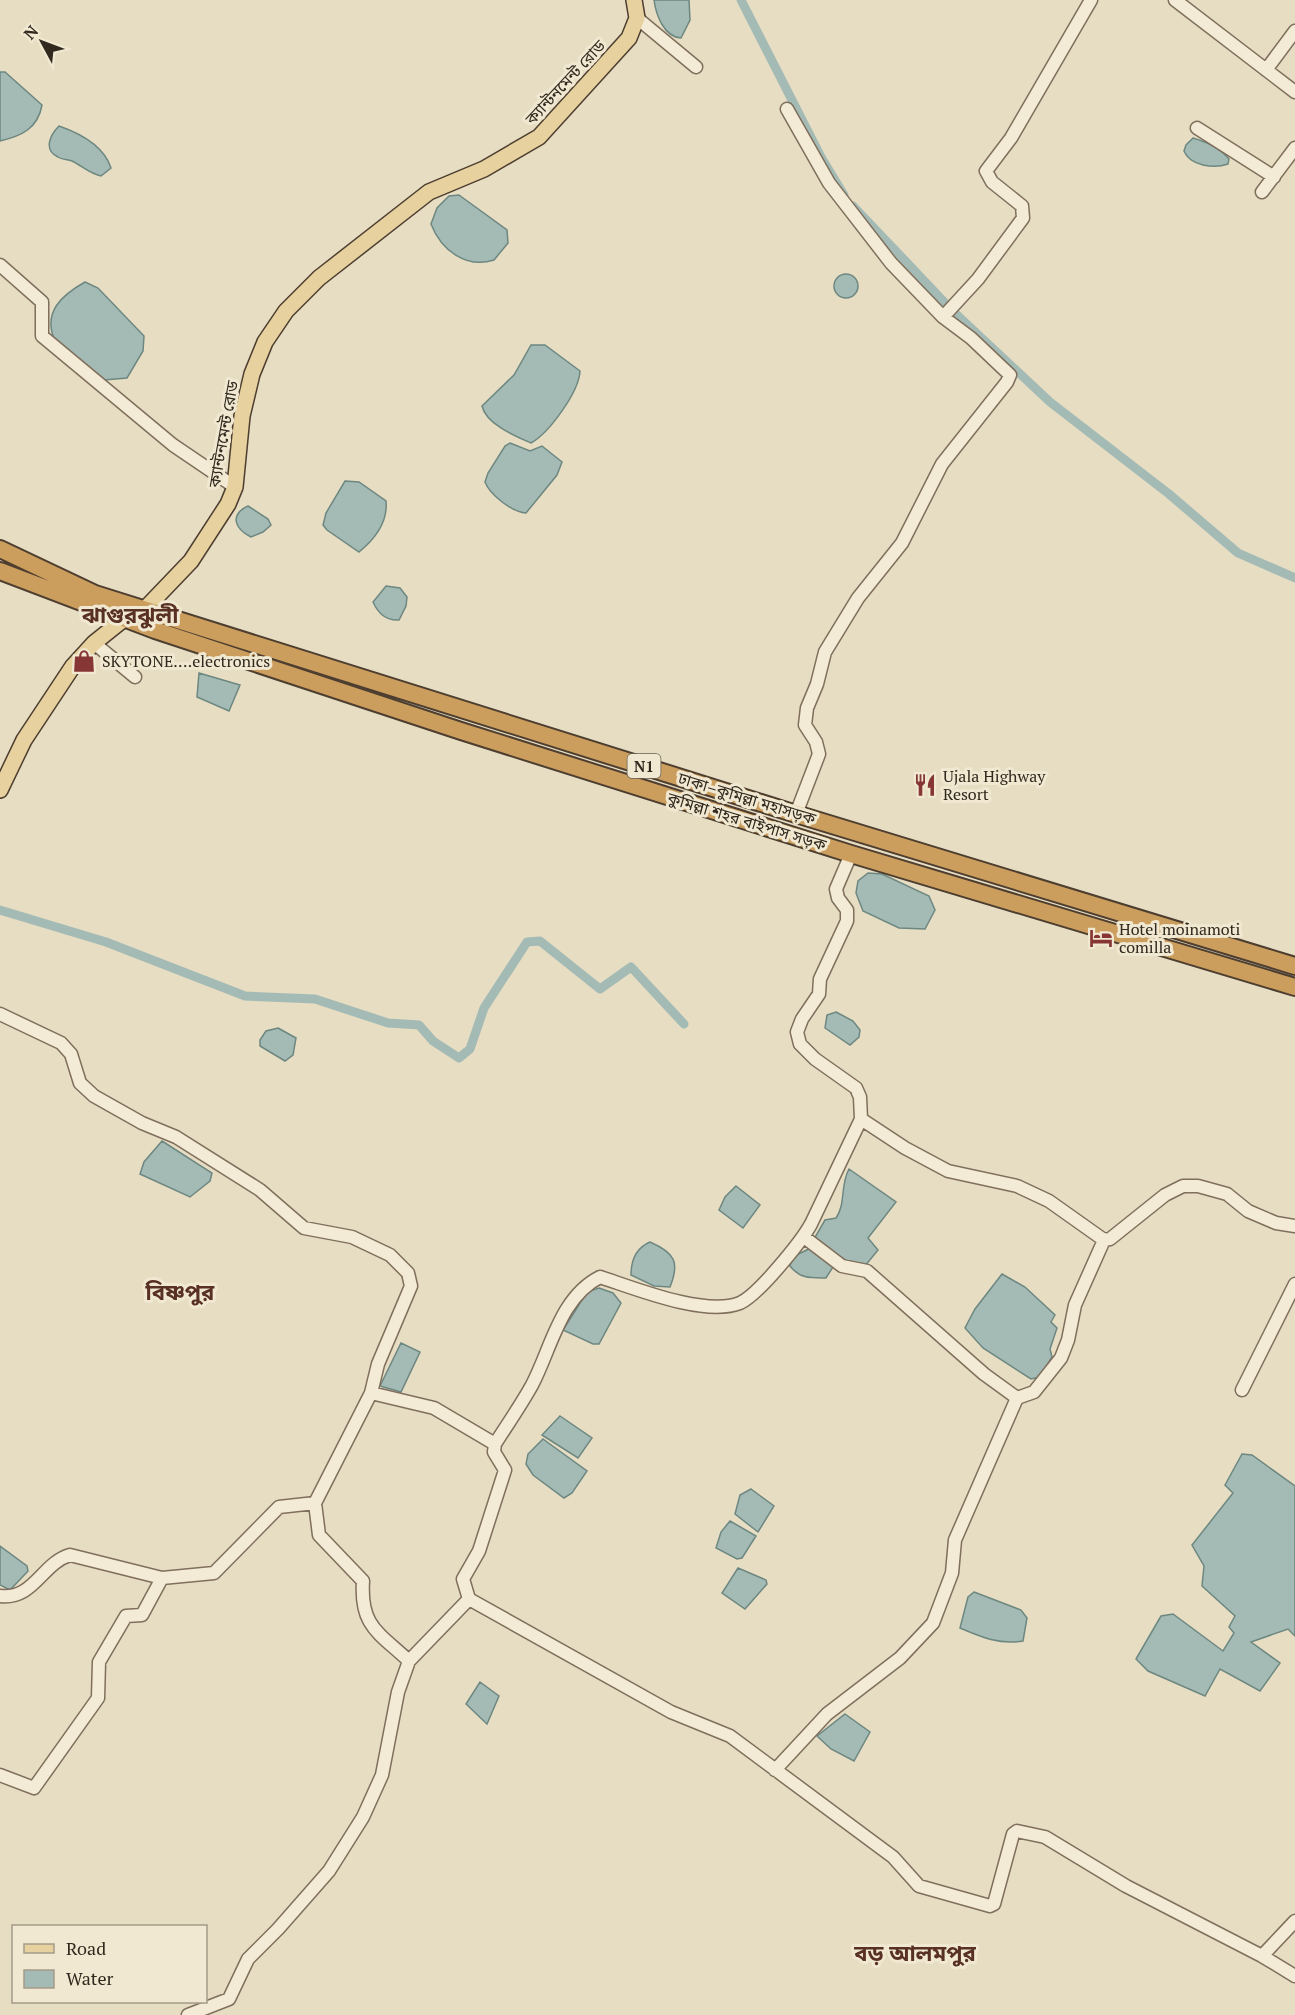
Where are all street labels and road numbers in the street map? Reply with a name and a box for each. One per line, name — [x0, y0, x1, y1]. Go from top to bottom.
street label: ক্যান্টনমেন্ট রোড — [519, 34, 610, 130]
street label: ক্যান্টনমেন্ট রোড — [203, 378, 243, 490]
road number: N1 — [628, 754, 660, 778]
street label: ঢাকা–কুমিল্লা মহাসড়ক — [675, 766, 820, 830]
street label: কুমিল্লা শহর বাইপাস সড়ক — [664, 786, 830, 856]

